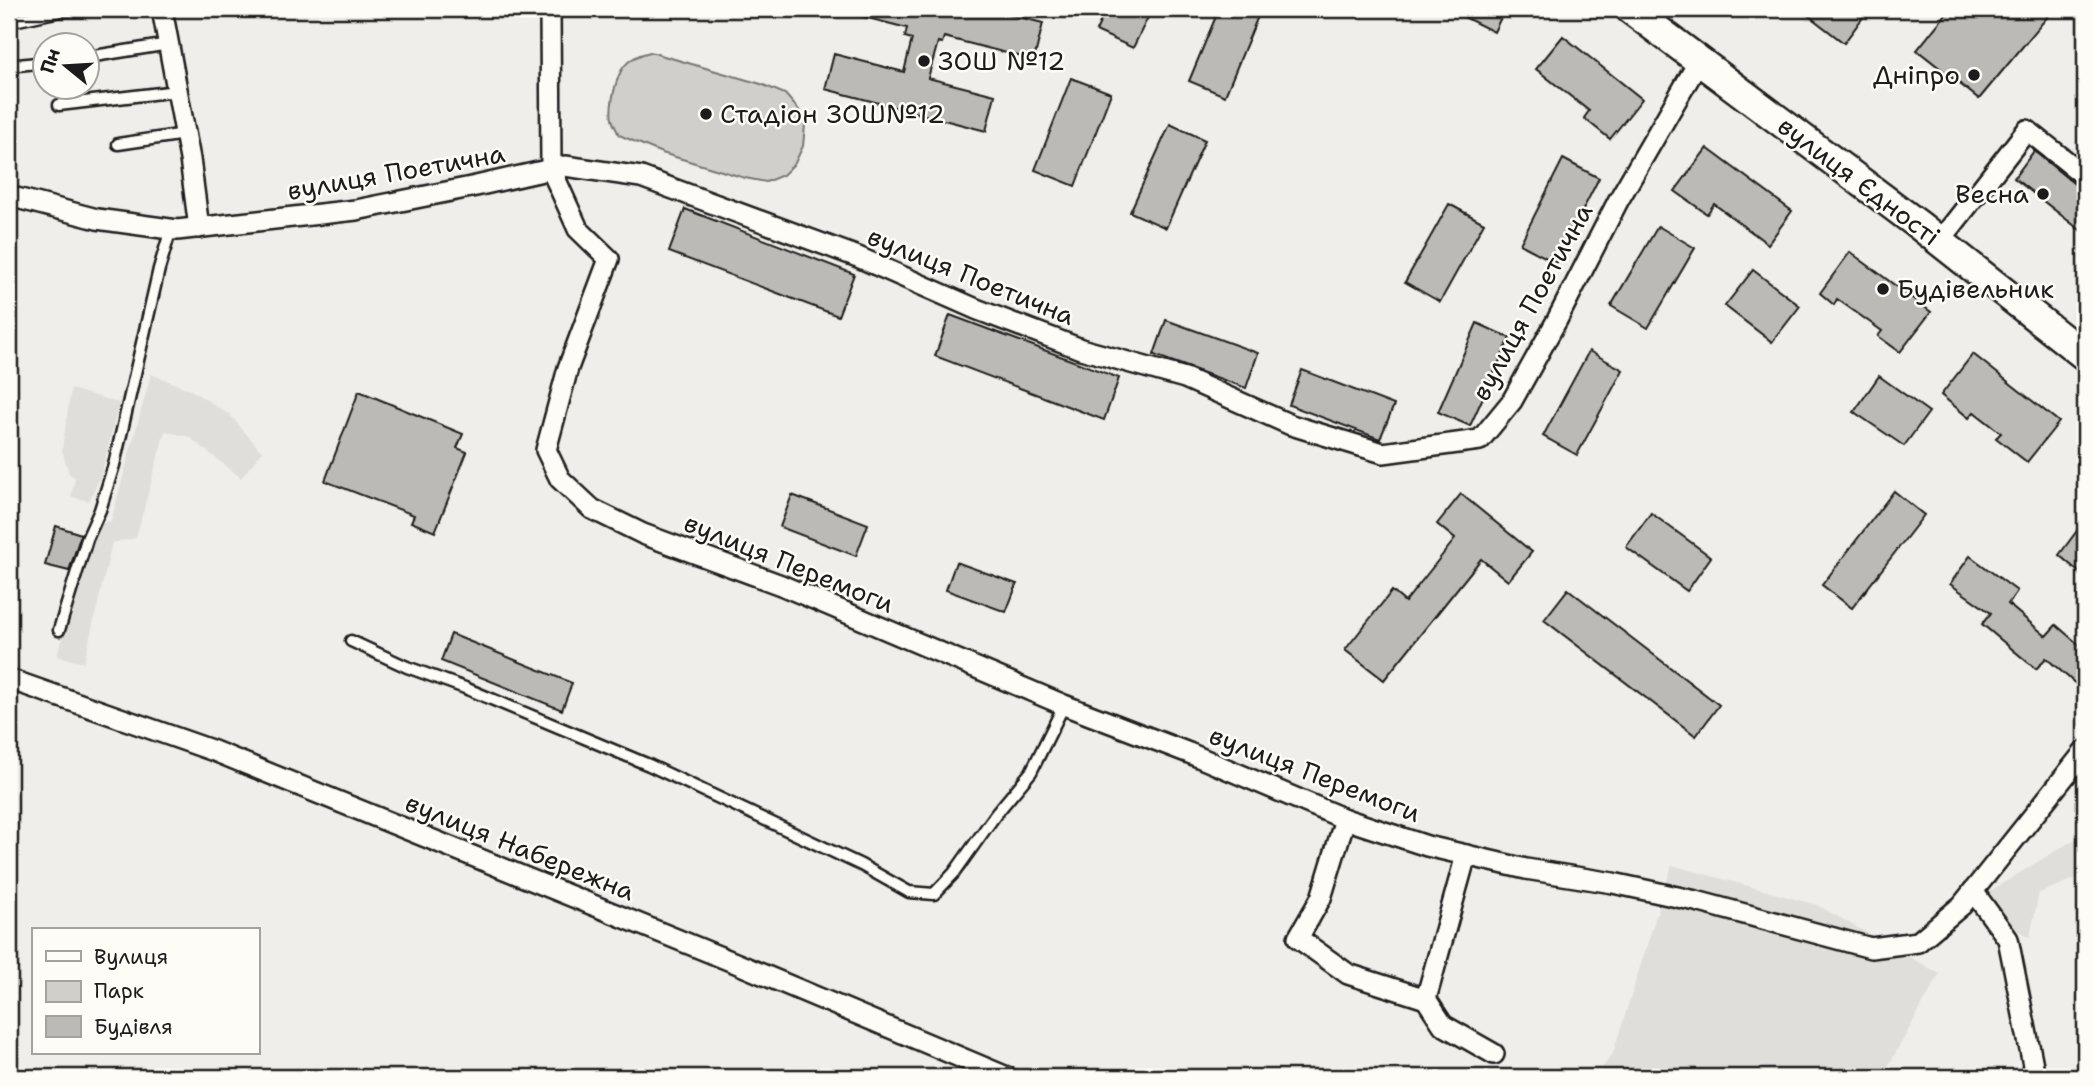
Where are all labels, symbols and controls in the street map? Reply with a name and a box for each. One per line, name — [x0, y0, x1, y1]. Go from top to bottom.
north arrow — [32, 32, 102, 102]
place label: ЗОШ №12 — [938, 43, 1065, 78]
text: Пн — [35, 45, 66, 77]
marker: ЗОШ №12 — [916, 53, 932, 69]
place label: Дніпро — [1873, 57, 1960, 92]
marker: Дніпро — [1966, 67, 1982, 83]
place label: Стадіон ЗОШ№12 — [720, 96, 945, 131]
marker: Стадіон ЗОШ№12 — [698, 106, 714, 122]
street label: вулиця Єдності — [1771, 108, 1948, 253]
street label: вулиця Поетична — [284, 135, 507, 208]
place label: Весна — [1955, 176, 2029, 211]
marker: Весна — [2035, 186, 2051, 202]
street label: вулиця Поетична — [1463, 197, 1600, 407]
street label: вулиця Поетична — [862, 218, 1080, 333]
place label: Будівельник — [1897, 271, 2054, 306]
marker: Будівельник — [1875, 281, 1891, 297]
street label: вулиця Перемоги — [679, 504, 899, 621]
street label: вулиця Перемоги — [1204, 717, 1426, 830]
street label: вулиця Набережна — [400, 785, 640, 909]
legend — [32, 928, 259, 1054]
text: Вулиця — [94, 943, 168, 971]
text: Парк — [94, 977, 144, 1005]
text: Будівля — [94, 1013, 173, 1041]

